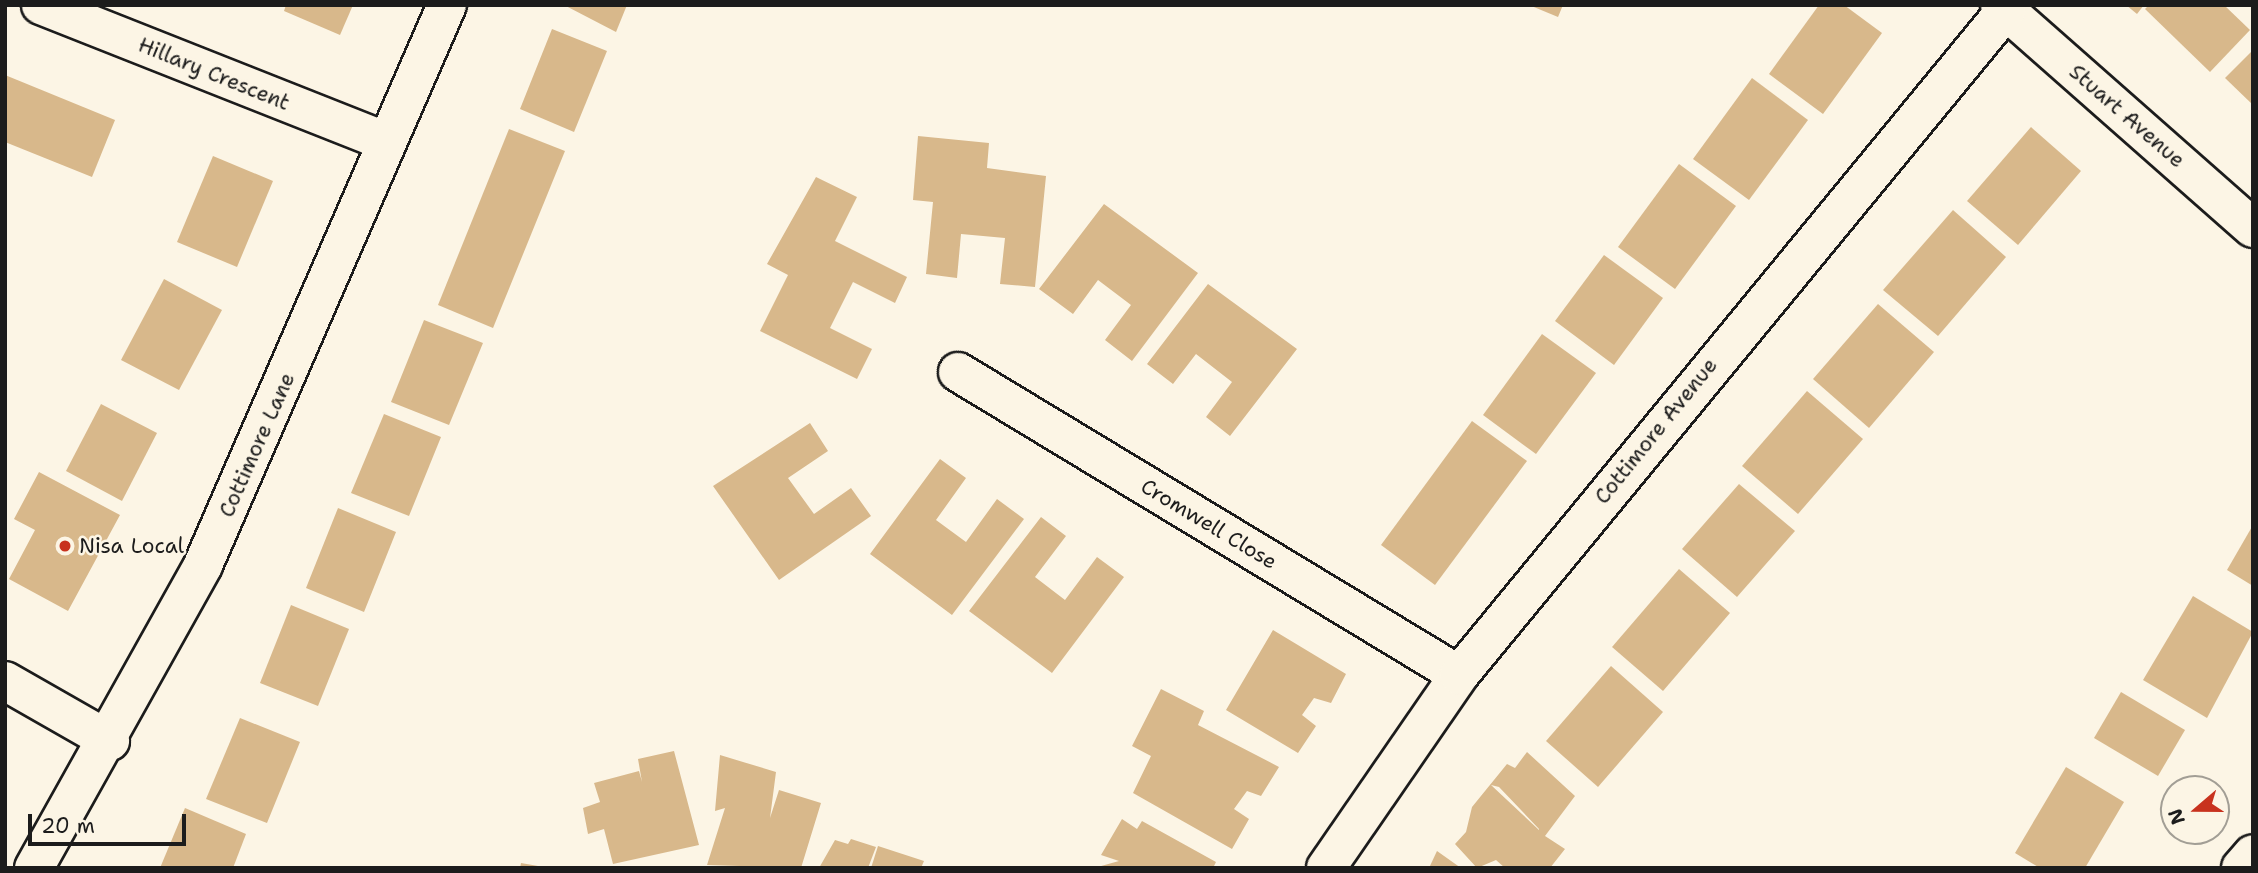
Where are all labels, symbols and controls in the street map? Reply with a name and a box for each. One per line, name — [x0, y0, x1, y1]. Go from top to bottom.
street label: Hillary Crescent — [135, 32, 293, 116]
street label: Stuart Avenue — [2064, 59, 2190, 173]
street label: Cottimore Avenue — [1589, 353, 1723, 509]
street label: Cottimore Lane — [214, 369, 300, 521]
street label: Cromwell Close — [1136, 473, 1282, 575]
place label: Nisa Local — [79, 533, 184, 559]
marker: Nisa Local — [57, 538, 73, 554]
north arrow — [2160, 775, 2230, 845]
scale bar — [32, 800, 189, 844]
text: N — [2162, 805, 2191, 828]
text: 20 m — [41, 812, 95, 840]

